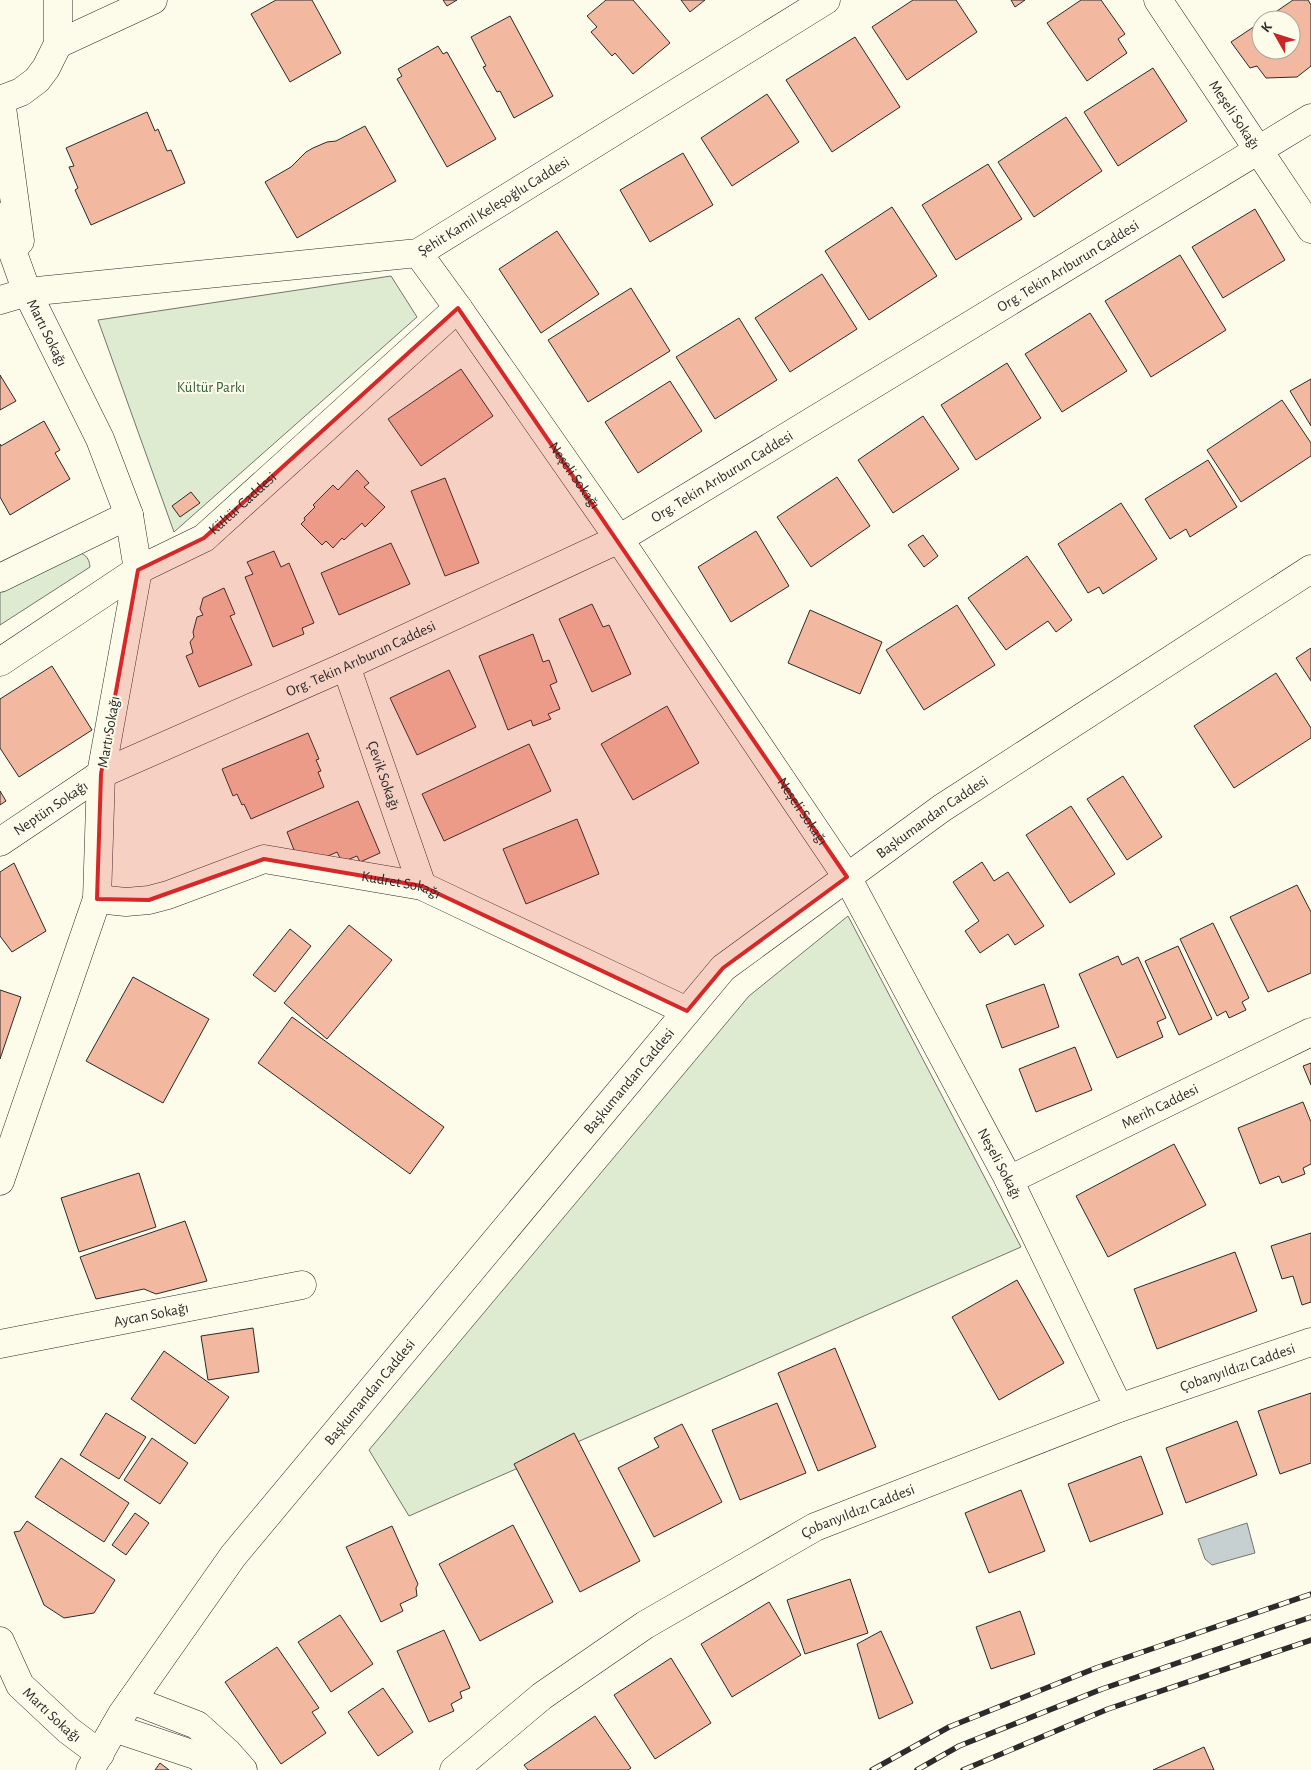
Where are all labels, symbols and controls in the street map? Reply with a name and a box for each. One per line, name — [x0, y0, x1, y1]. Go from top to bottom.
north arrow — [1251, 10, 1301, 60]
text: K — [1259, 19, 1275, 35]
street label: Meşeli Sokağı — [1206, 78, 1263, 152]
street label: Şehit Kamil Keleşoğlu Caddesi — [415, 154, 572, 259]
street label: Org. Tekin Arıburun Caddesi — [994, 217, 1141, 315]
street label: Martı Sokağı — [24, 297, 70, 369]
park label: Kültür Parkı — [177, 380, 245, 395]
street label: Org. Tekin Arıburun Caddesi — [648, 428, 795, 525]
street label: Neşeli Sokağı — [546, 439, 603, 512]
street label: Kültür Caddesi — [206, 469, 279, 537]
street label: Org. Tekin Arıburun Caddesi — [284, 618, 438, 699]
street label: Martı Sokağı — [95, 695, 123, 769]
street label: Çevik Sokağı — [365, 739, 403, 812]
street label: Başkumandan Caddesi — [873, 773, 991, 861]
street label: Neşeli Sokağı — [775, 775, 831, 848]
street label: Neptün Sokağı — [11, 778, 90, 838]
street label: Kudret Sokağı — [360, 868, 443, 901]
street label: Başkumandan Caddesi — [581, 1025, 677, 1137]
street label: Merih Caddesi — [1119, 1081, 1201, 1131]
street label: Neşeli Sokağı — [975, 1126, 1024, 1201]
street label: Aycan Sokağı — [112, 1300, 190, 1329]
street label: Başkumandan Caddesi — [321, 1336, 418, 1448]
street label: Çobanyıldızı Caddesi — [1178, 1341, 1297, 1394]
street label: Çobanyıldızı Caddesi — [799, 1481, 917, 1541]
street label: Martı Sokağı — [20, 1684, 84, 1745]

